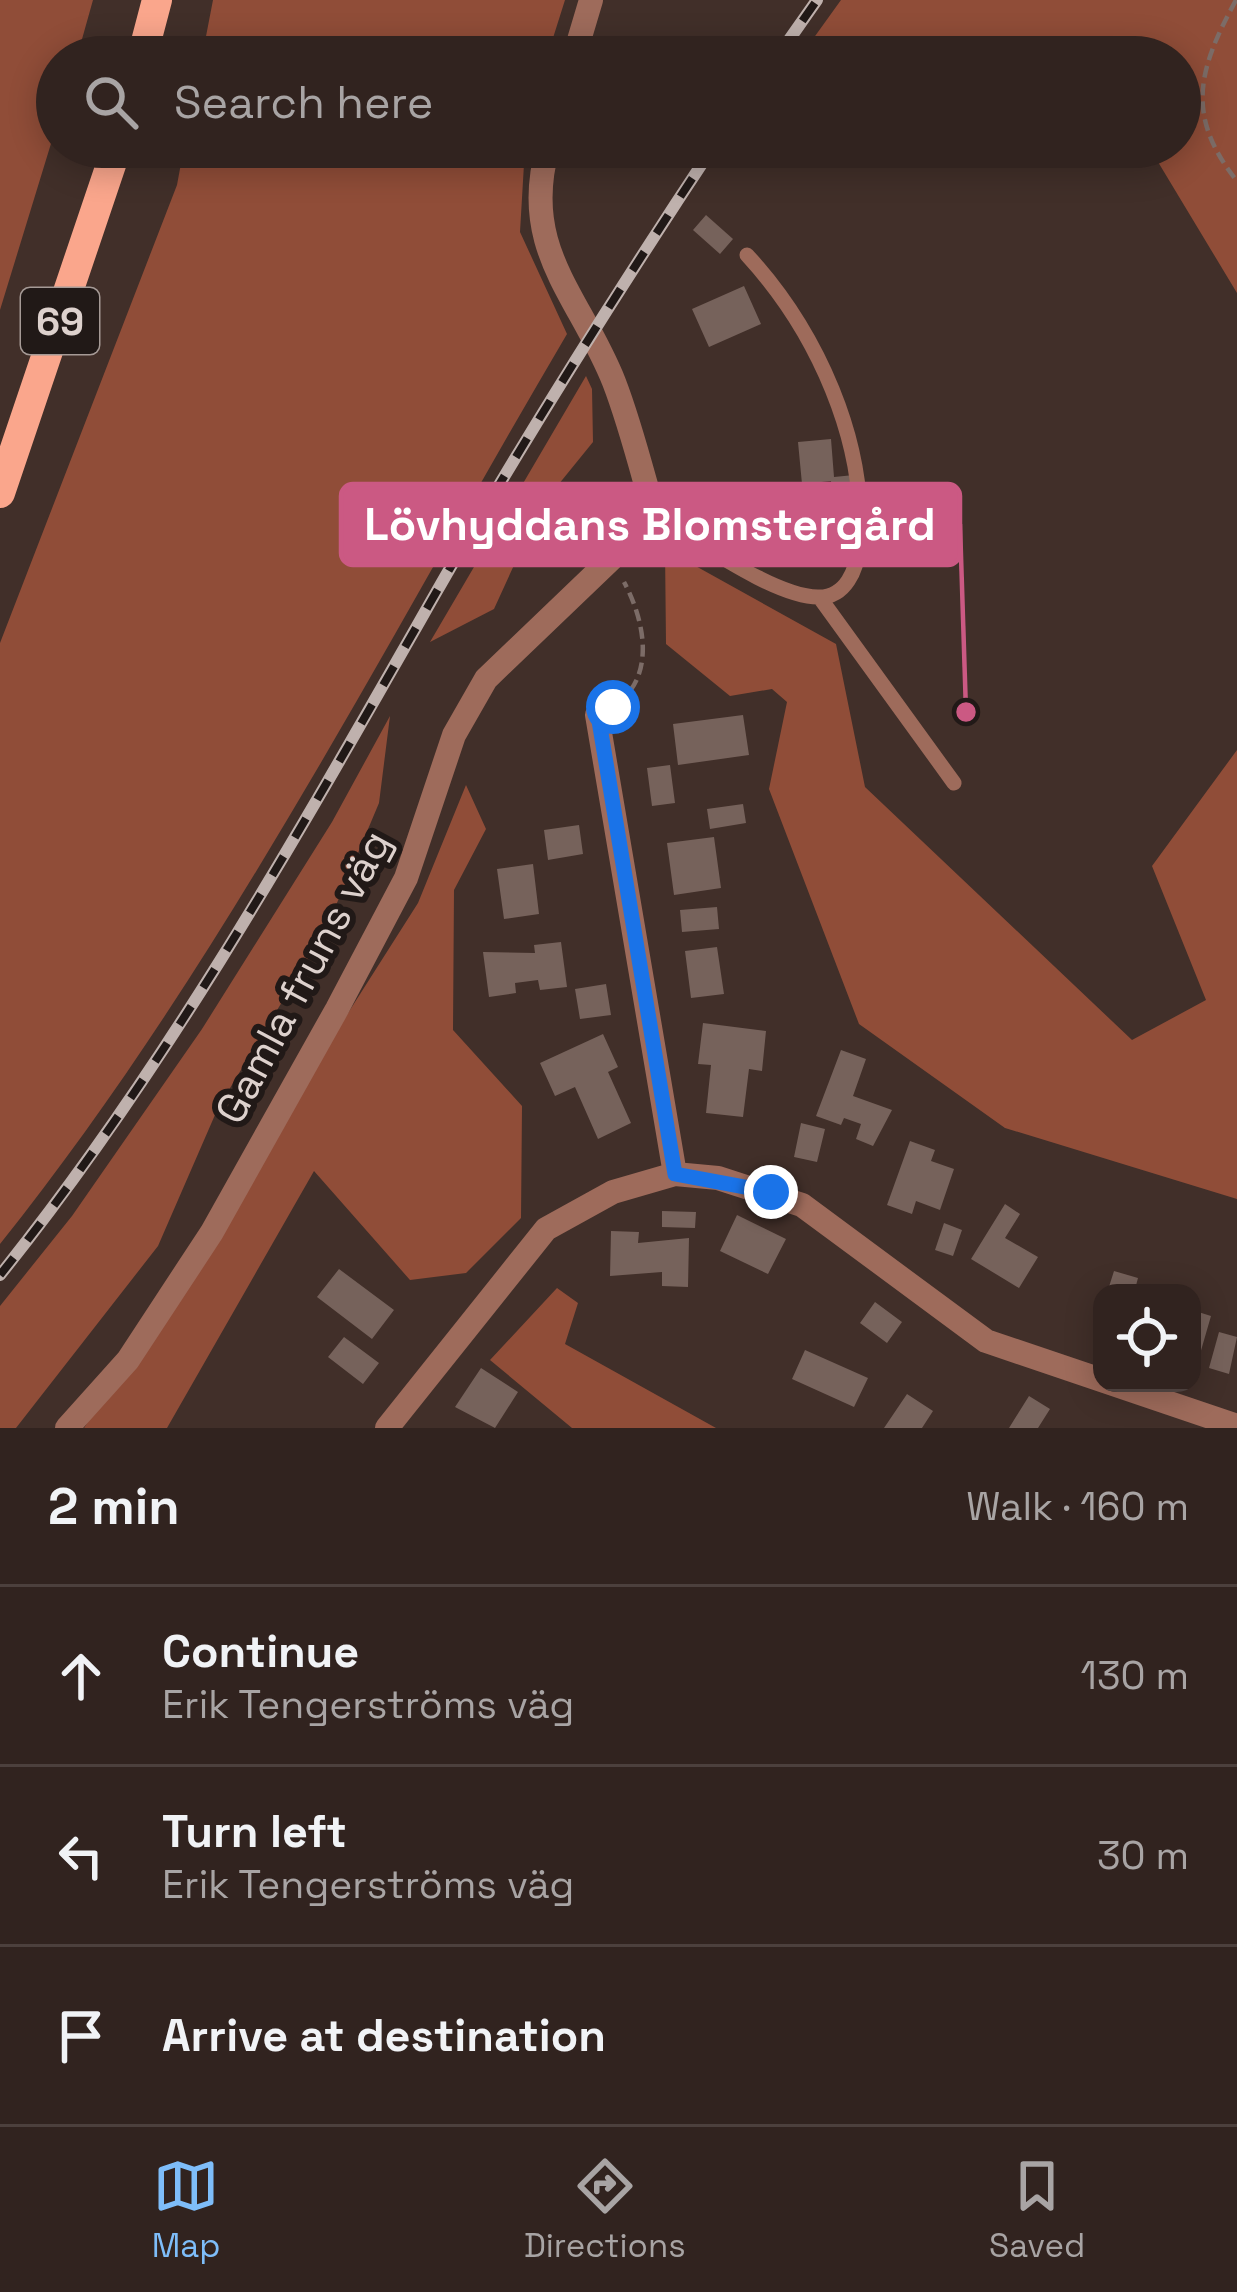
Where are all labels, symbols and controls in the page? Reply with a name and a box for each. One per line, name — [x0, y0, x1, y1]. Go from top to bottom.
search box — [36, 36, 1201, 168]
icon: search — [78, 69, 144, 135]
text: Search here — [174, 74, 433, 131]
road number: 69 — [21, 288, 99, 354]
callout: Lövhyddans Blomstergård — [341, 484, 960, 565]
text: Lövhyddans Blomstergård — [364, 496, 936, 553]
route start — [586, 680, 640, 734]
street label: Gamla fruns väg — [203, 821, 403, 1133]
route end — [744, 1165, 798, 1219]
map controls — [1093, 1284, 1201, 1392]
button: locate — [1093, 1284, 1201, 1392]
text: 2 min — [48, 1474, 180, 1539]
text: Walk · 160 m — [966, 1482, 1189, 1531]
text: Continue — [162, 1623, 359, 1680]
icon: ahead — [48, 1643, 114, 1709]
text: 130 m — [1081, 1651, 1189, 1700]
text: Erik Tengerströms väg — [162, 1680, 574, 1729]
text: Turn left — [162, 1803, 347, 1860]
icon: left — [48, 1823, 114, 1889]
text: 30 m — [1097, 1831, 1189, 1880]
text: Erik Tengerströms väg — [162, 1860, 574, 1909]
icon: arrive — [48, 2003, 114, 2069]
text: Arrive at destination — [162, 2007, 606, 2064]
tab: Map — [152, 2153, 220, 2267]
tab: Directions — [524, 2153, 686, 2267]
tab: Saved — [989, 2153, 1085, 2267]

